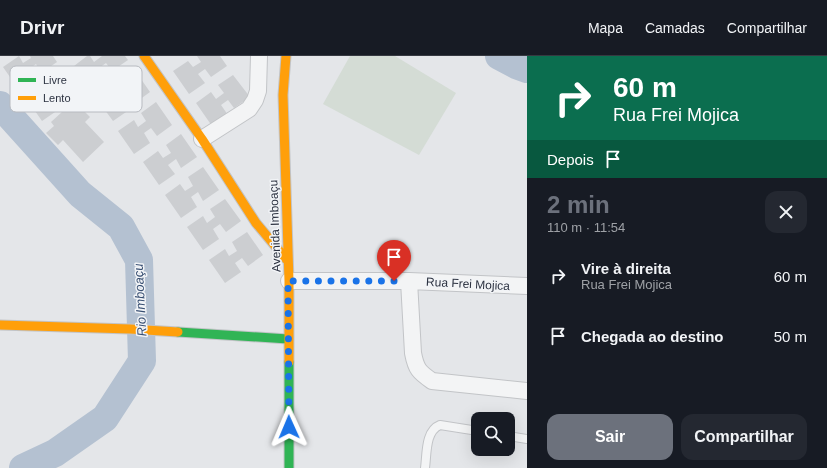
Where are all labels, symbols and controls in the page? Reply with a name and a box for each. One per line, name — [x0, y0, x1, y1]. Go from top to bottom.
text: Drivr — [20, 17, 64, 38]
text: Mapa — [588, 20, 623, 36]
text: Camadas — [645, 20, 705, 36]
text: Compartilhar — [727, 20, 807, 36]
legend — [10, 66, 142, 112]
icon: right — [547, 72, 599, 124]
text: 60 m — [613, 72, 677, 103]
text: Livre — [43, 74, 67, 86]
text: Lento — [43, 92, 71, 104]
text: Rua Frei Mojica — [613, 105, 739, 125]
icon: arrive — [602, 148, 624, 170]
text: Depois — [547, 151, 594, 168]
street label: Avenida Imboaçu — [266, 180, 284, 272]
text: 2 min — [547, 191, 610, 218]
button: close — [765, 191, 807, 233]
text: 110 m · 11:54 — [547, 220, 625, 235]
pin — [377, 240, 411, 281]
icon: arrive — [383, 246, 405, 268]
text: Vire à direita — [581, 260, 671, 277]
water label: Rio Imboaçu — [131, 263, 149, 337]
icon: right — [547, 265, 569, 287]
text: 60 m — [774, 268, 807, 285]
street label: Rua Frei Mojica — [426, 275, 511, 293]
text: Rua Frei Mojica — [581, 277, 672, 292]
icon: arrive — [547, 325, 569, 347]
text: Chegada ao destino — [581, 328, 724, 345]
text: 50 m — [774, 328, 807, 345]
position arrow — [268, 406, 310, 448]
map controls — [471, 412, 515, 456]
button: search — [471, 412, 515, 456]
button: Sair — [547, 414, 673, 460]
button: Compartilhar — [681, 414, 807, 460]

